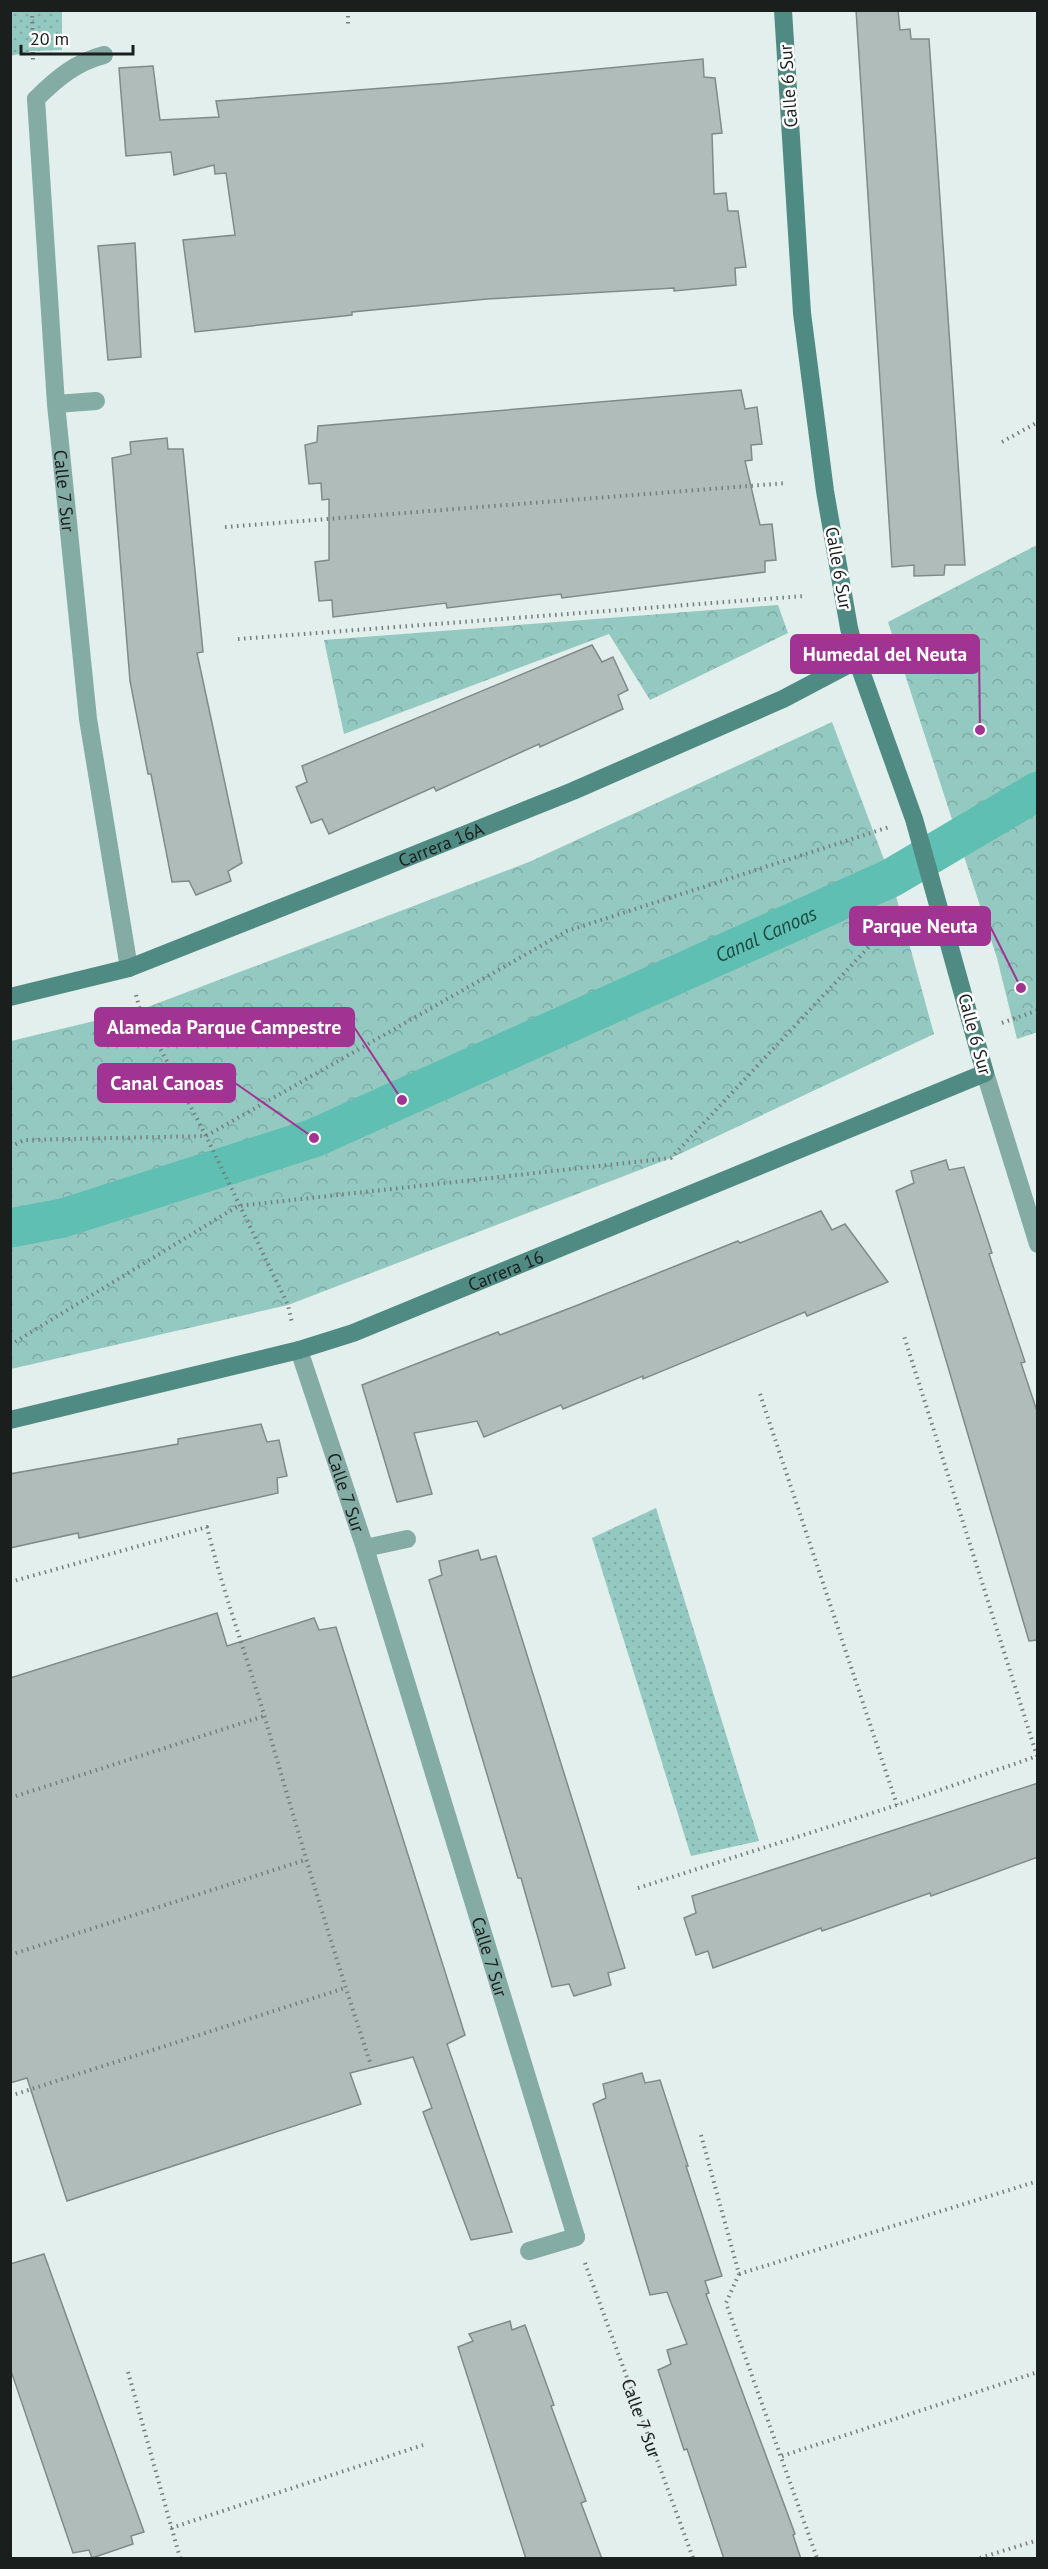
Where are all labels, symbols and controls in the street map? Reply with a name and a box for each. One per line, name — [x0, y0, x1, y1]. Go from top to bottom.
scale bar — [21, 18, 134, 56]
text: 20 m — [30, 27, 69, 50]
street label: Calle 6 Sur — [774, 44, 802, 128]
street label: Calle 7 Sur — [49, 449, 80, 533]
street label: Calle 6 Sur — [820, 525, 858, 611]
callout: Humedal del Neuta — [791, 635, 979, 673]
text: Humedal del Neuta — [803, 641, 967, 667]
street label: Carrera 16A — [395, 816, 487, 872]
water label: Canal Canoas — [711, 900, 821, 969]
callout: Parque Neuta — [850, 907, 990, 945]
text: Parque Neuta — [862, 913, 978, 939]
street label: Calle 6 Sur — [953, 991, 997, 1077]
callout: Alameda Parque Campestre — [95, 1008, 354, 1046]
text: Alameda Parque Campestre — [107, 1014, 341, 1040]
callout: Canal Canoas — [98, 1064, 235, 1102]
text: Canal Canoas — [110, 1070, 224, 1096]
street label: Carrera 16 — [464, 1244, 547, 1296]
street label: Calle 7 Sur — [322, 1450, 370, 1535]
street label: Calle 7 Sur — [467, 1914, 513, 1999]
street label: Calle 7 Sur — [617, 2375, 667, 2461]

